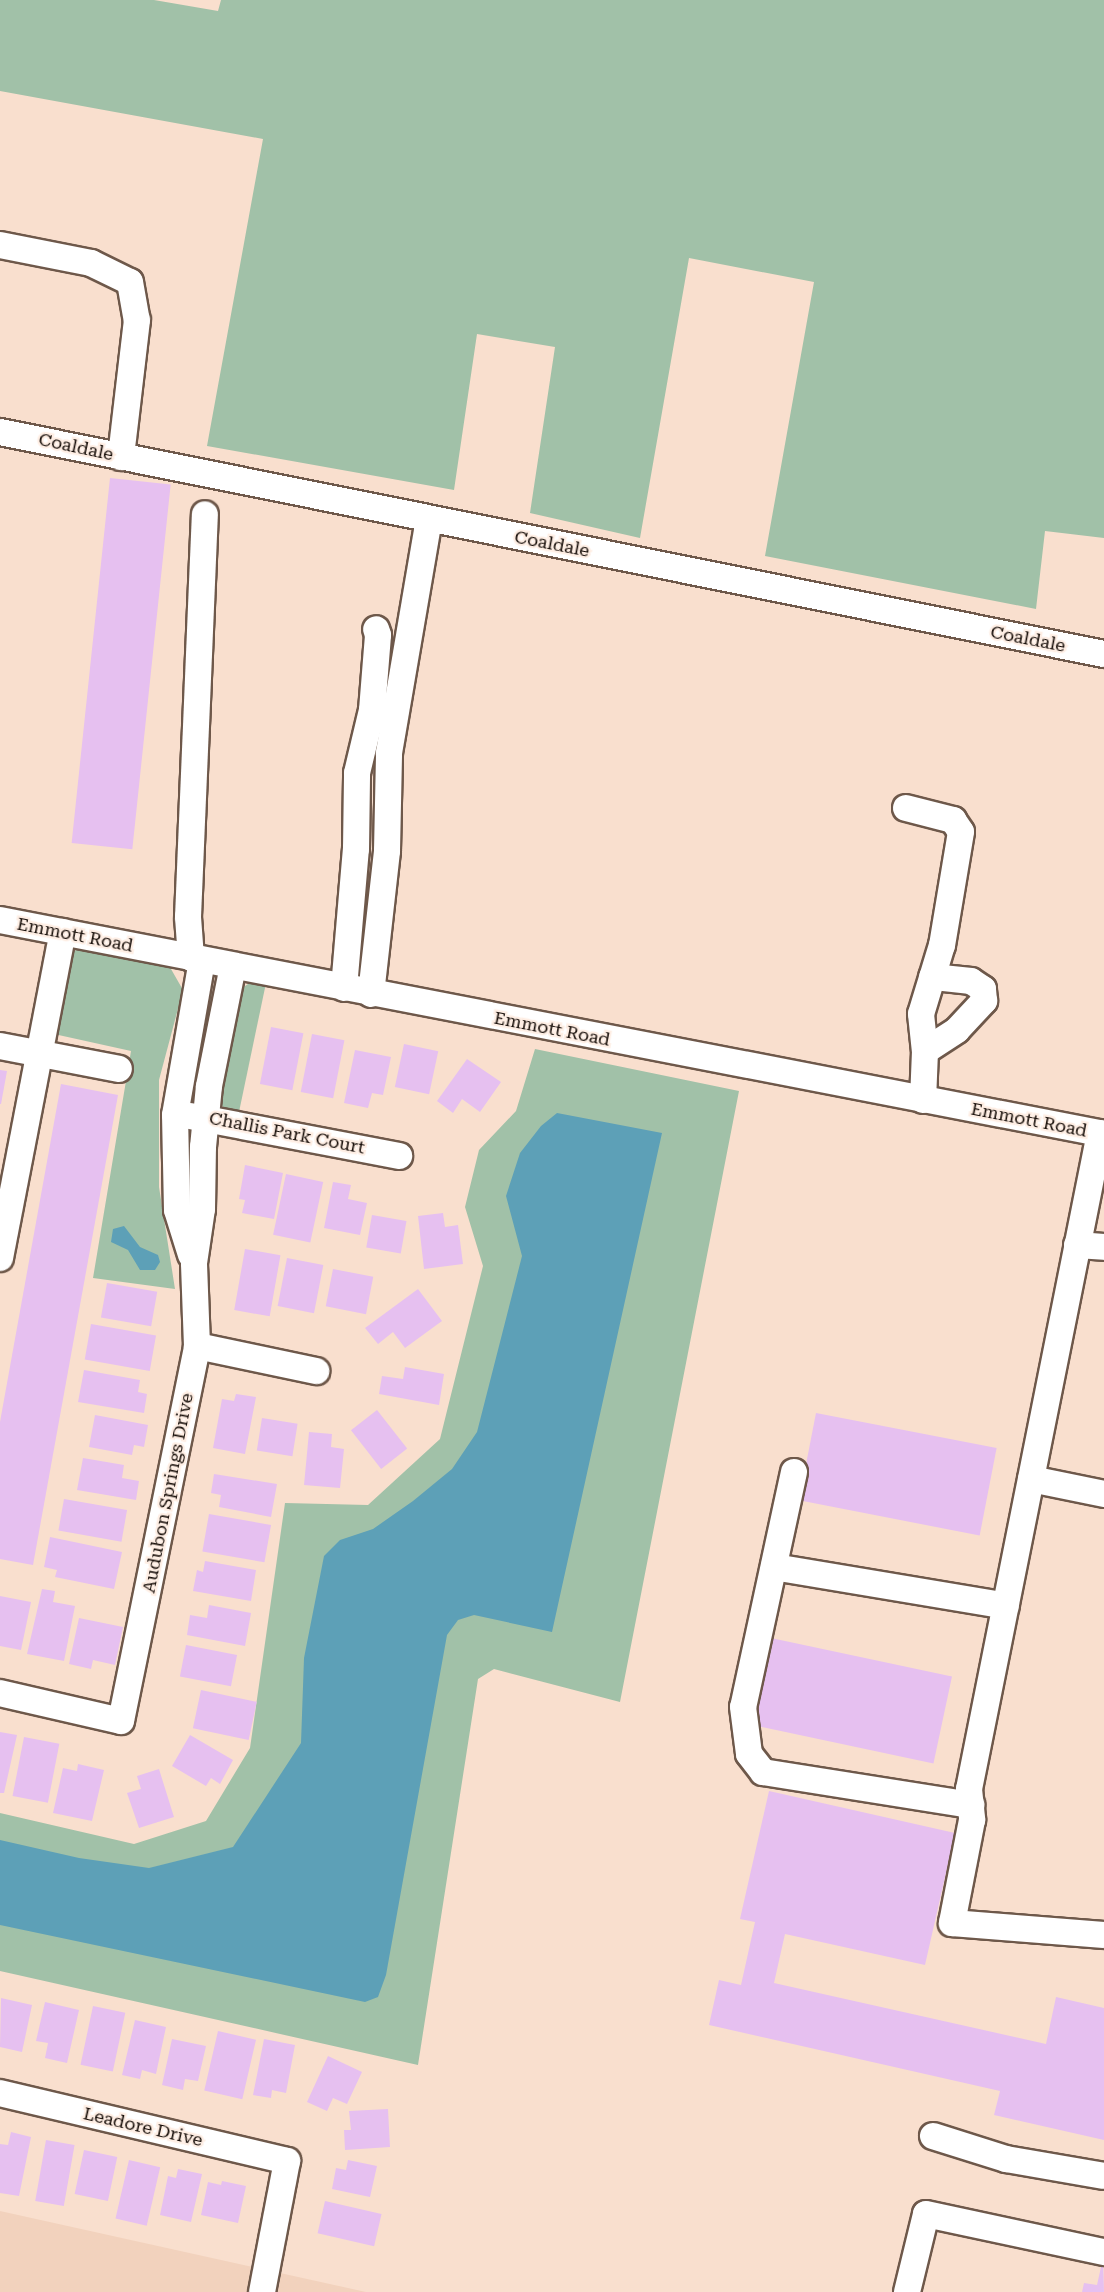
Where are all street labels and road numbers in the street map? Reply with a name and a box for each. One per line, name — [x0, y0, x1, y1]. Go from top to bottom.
street label: Coaldale — [37, 429, 115, 465]
street label: Coaldale — [513, 526, 591, 562]
street label: Coaldale — [989, 621, 1067, 657]
street label: Emmott Road — [15, 913, 135, 957]
street label: Emmott Road — [492, 1007, 612, 1051]
street label: Emmott Road — [969, 1098, 1089, 1142]
street label: Challis Park Court — [207, 1107, 367, 1159]
street label: Audubon Springs Drive — [138, 1391, 198, 1595]
street label: Leadore Drive — [81, 2103, 205, 2151]

